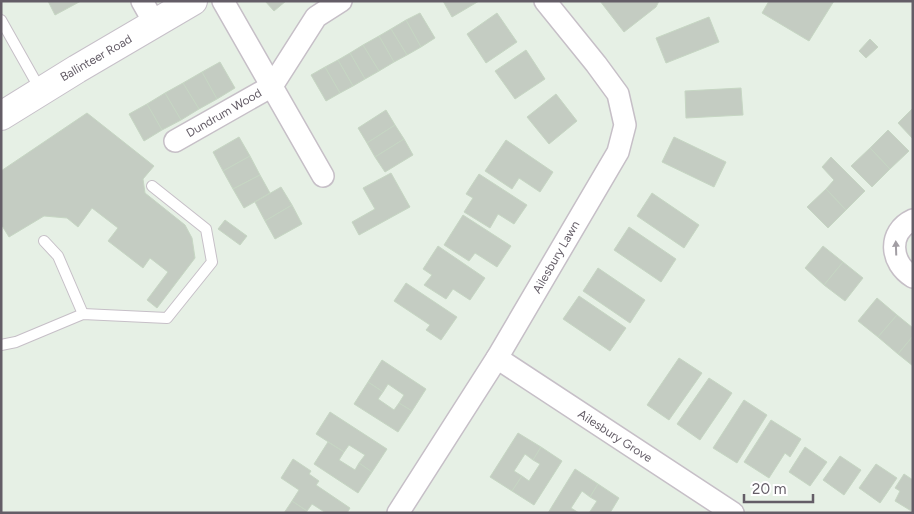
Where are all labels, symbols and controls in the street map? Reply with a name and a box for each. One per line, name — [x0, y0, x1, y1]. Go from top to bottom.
street label: Ballinteer Road — [58, 32, 134, 84]
street label: Dundrum Wood — [184, 86, 264, 140]
street label: Ailesbury Lawn — [530, 218, 582, 296]
one-way arrow — [892, 240, 900, 256]
street label: Ailesbury Grove — [575, 407, 655, 465]
scale bar — [744, 472, 813, 504]
text: 20 m — [752, 480, 786, 498]

